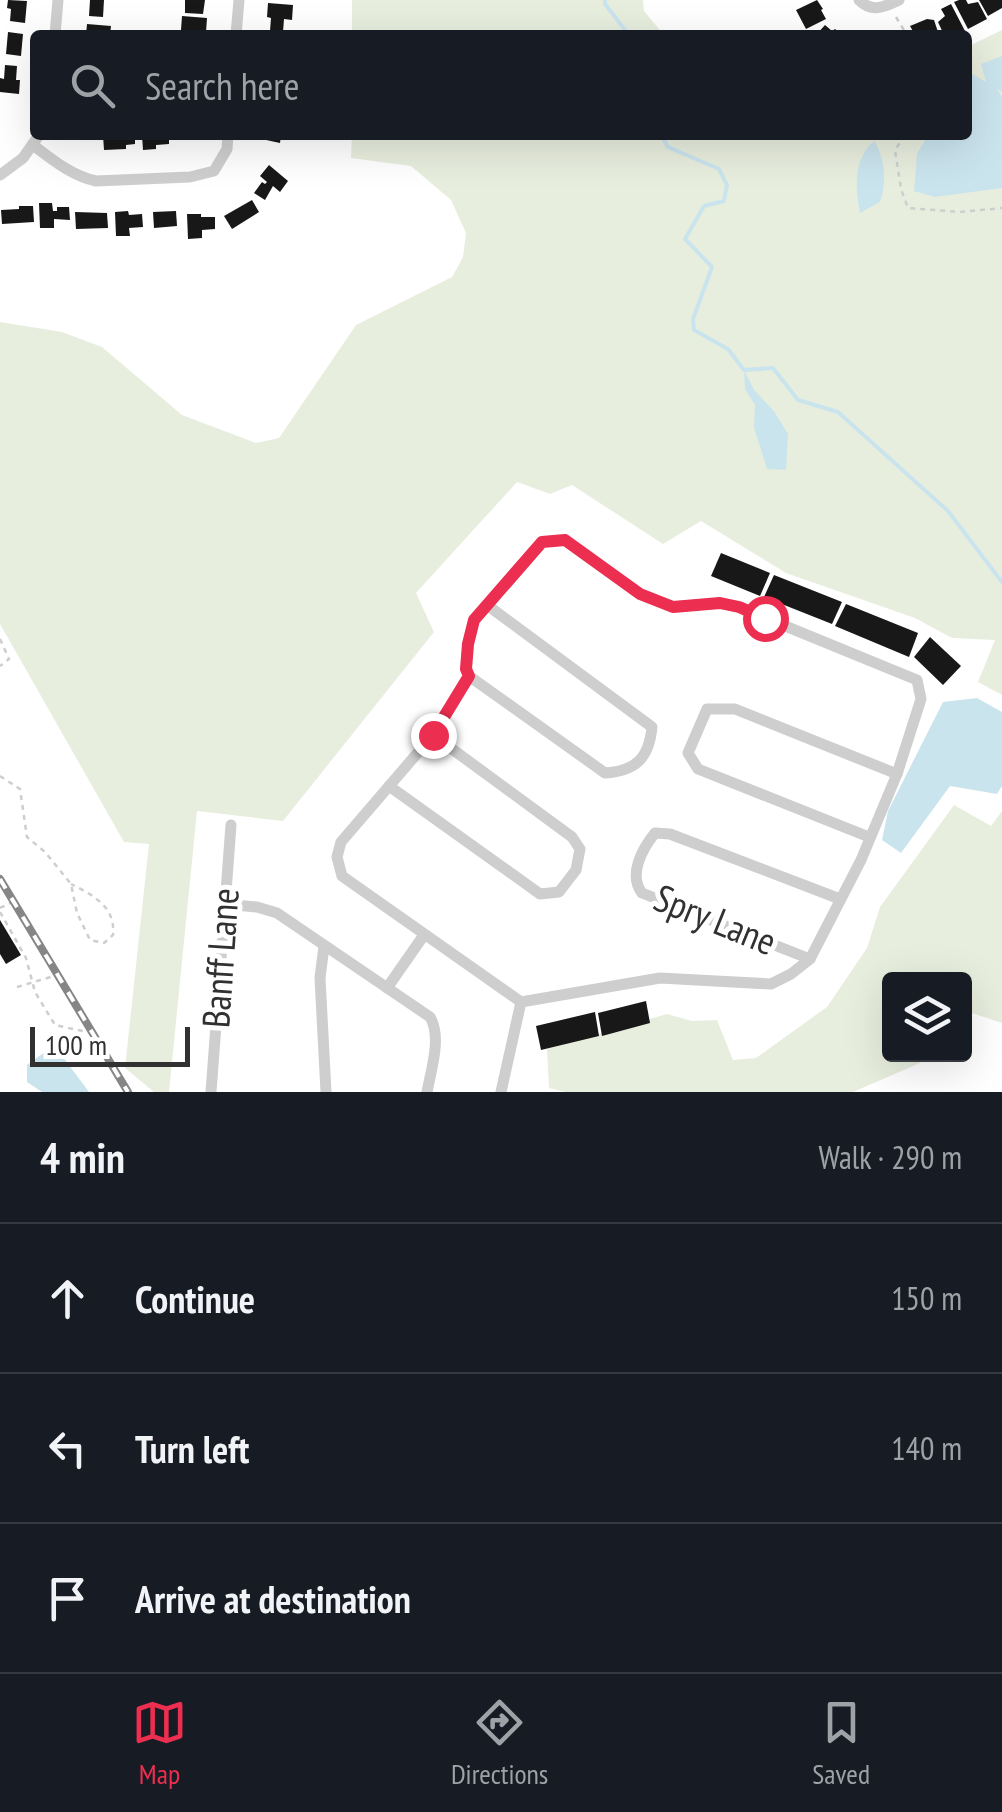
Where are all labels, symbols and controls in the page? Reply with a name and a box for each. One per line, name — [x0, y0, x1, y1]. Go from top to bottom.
search box — [30, 30, 972, 140]
icon: search — [65, 58, 120, 113]
text: Search here — [145, 61, 299, 110]
route start — [743, 596, 789, 642]
route end — [411, 713, 457, 759]
street label: Spry Lane — [647, 872, 784, 965]
street label: Banff Lane — [190, 886, 249, 1030]
map controls — [882, 972, 972, 1062]
button: layers — [882, 972, 972, 1062]
scale bar — [30, 1022, 190, 1066]
text: 100 m — [45, 1026, 107, 1063]
text: 4 min — [40, 1130, 125, 1185]
text: Walk · 290 m — [818, 1136, 962, 1178]
icon: ahead — [40, 1271, 95, 1326]
text: Continue — [135, 1274, 255, 1323]
text: 150 m — [891, 1277, 962, 1319]
icon: left — [40, 1421, 95, 1476]
text: Turn left — [135, 1424, 249, 1473]
text: 140 m — [891, 1427, 962, 1469]
icon: arrive — [40, 1571, 95, 1626]
text: Arrive at destination — [135, 1574, 411, 1623]
tab: Map — [132, 1695, 187, 1792]
tab: Directions — [451, 1695, 548, 1792]
tab: Saved — [812, 1695, 870, 1792]

